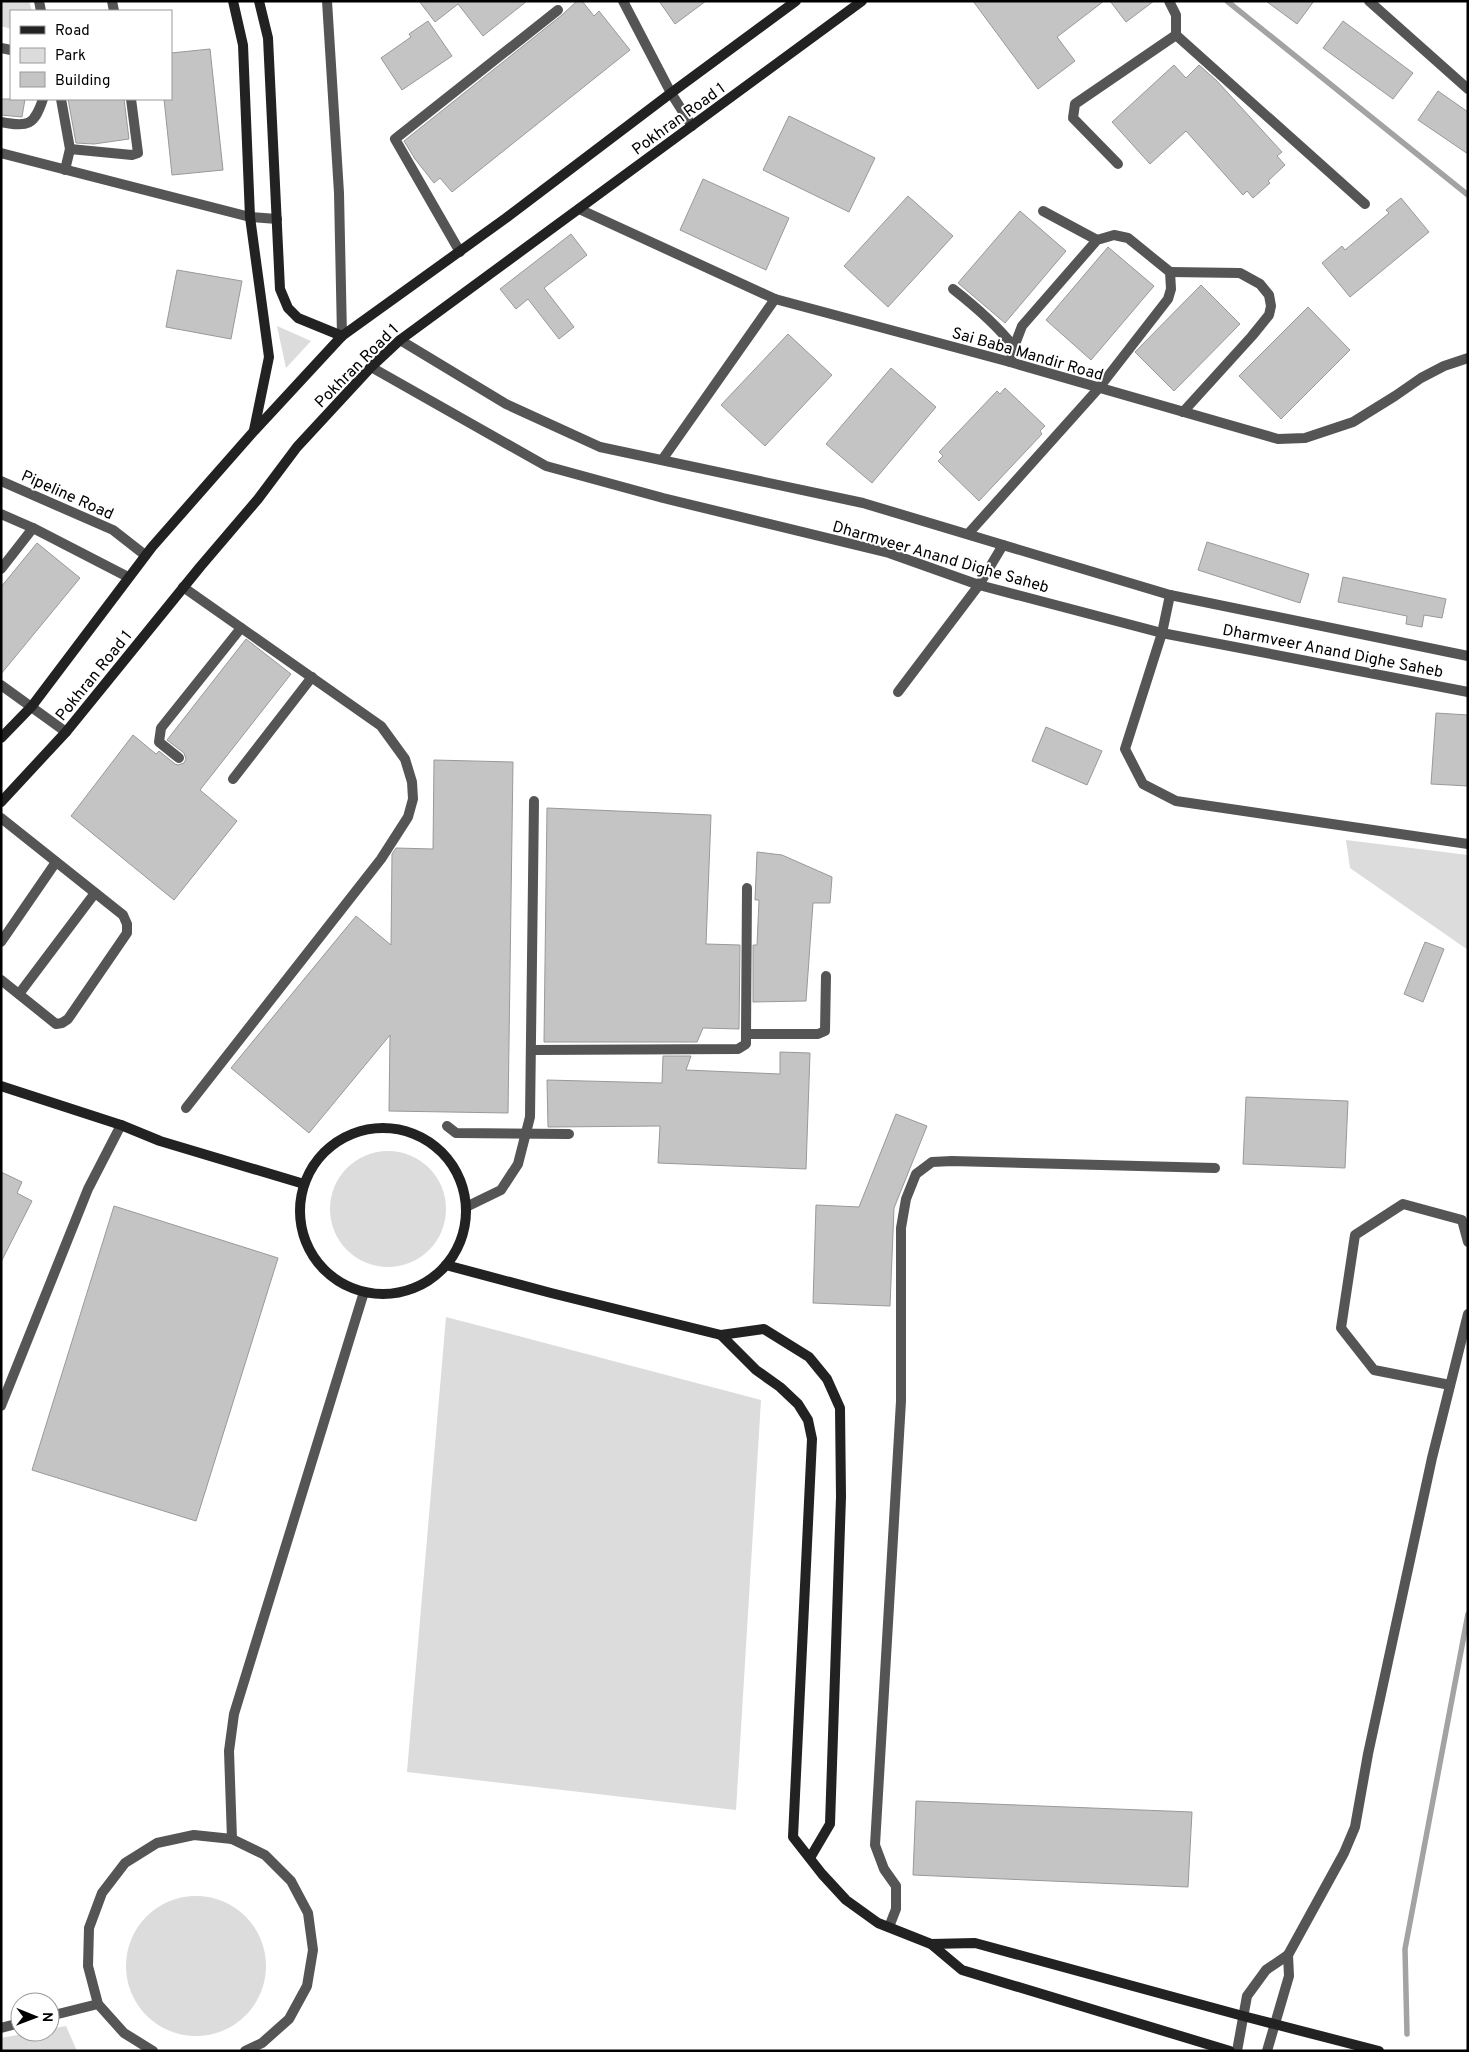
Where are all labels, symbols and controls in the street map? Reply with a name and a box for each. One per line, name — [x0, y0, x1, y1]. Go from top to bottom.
legend — [10, 10, 172, 100]
text: Road — [55, 22, 90, 41]
text: Park — [55, 47, 86, 66]
text: Building — [55, 72, 110, 91]
street label: Pokhran Road 1 — [628, 79, 730, 160]
street label: Pokhran Road 1 — [311, 320, 404, 413]
street label: Sai Baba Mandir Road — [949, 324, 1105, 386]
street label: Pipeline Road — [18, 467, 116, 525]
street label: Dharmveer Anand Dighe Saheb — [830, 517, 1051, 598]
street label: Dharmveer Anand Dighe Saheb — [1221, 621, 1445, 683]
street label: Pokhran Road 1 — [52, 627, 137, 726]
north arrow — [10, 1992, 60, 2042]
text: N — [38, 2012, 55, 2022]

